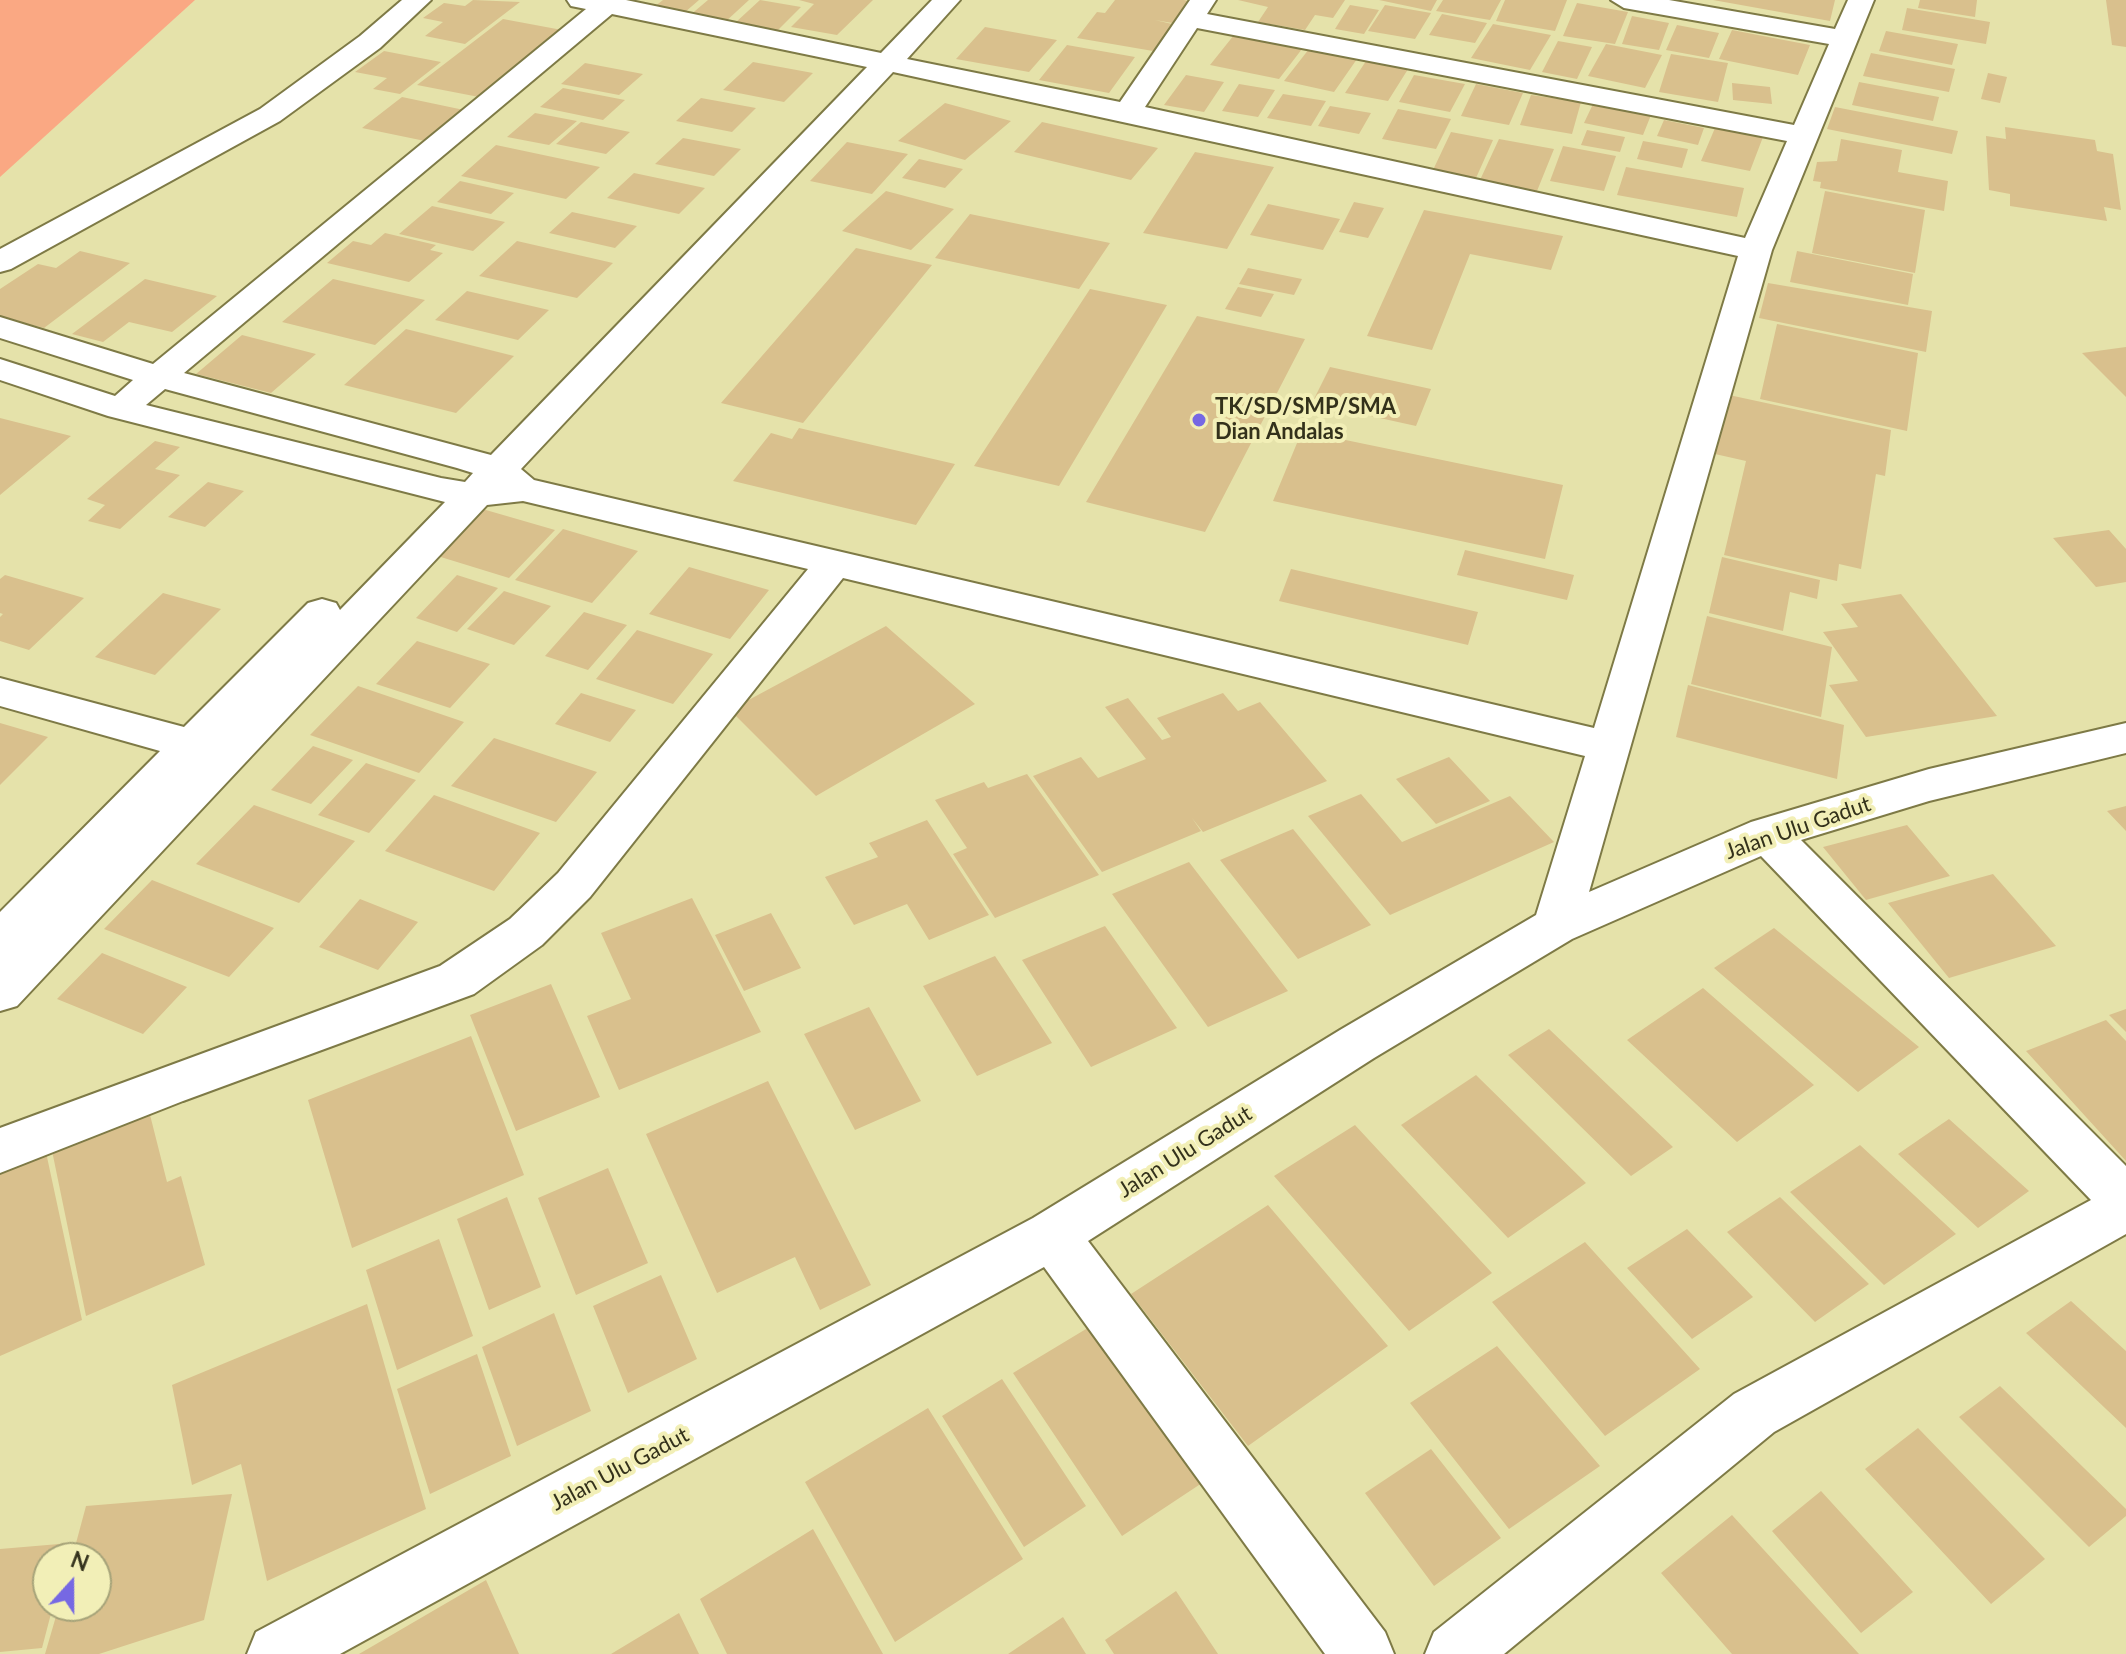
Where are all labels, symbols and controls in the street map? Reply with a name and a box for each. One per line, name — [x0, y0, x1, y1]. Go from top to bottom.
place label: TK/SD/SMP/SMA Dian Andalas — [1215, 394, 1396, 446]
marker: TK/SD/SMP/SMA Dian Andalas — [1190, 411, 1208, 429]
street label: Jalan Ulu Gadut — [1722, 791, 1874, 865]
street label: Jalan Ulu Gadut — [1113, 1100, 1257, 1204]
street label: Jalan Ulu Gadut — [547, 1422, 693, 1516]
north arrow — [32, 1542, 112, 1622]
text: N — [67, 1545, 93, 1577]

